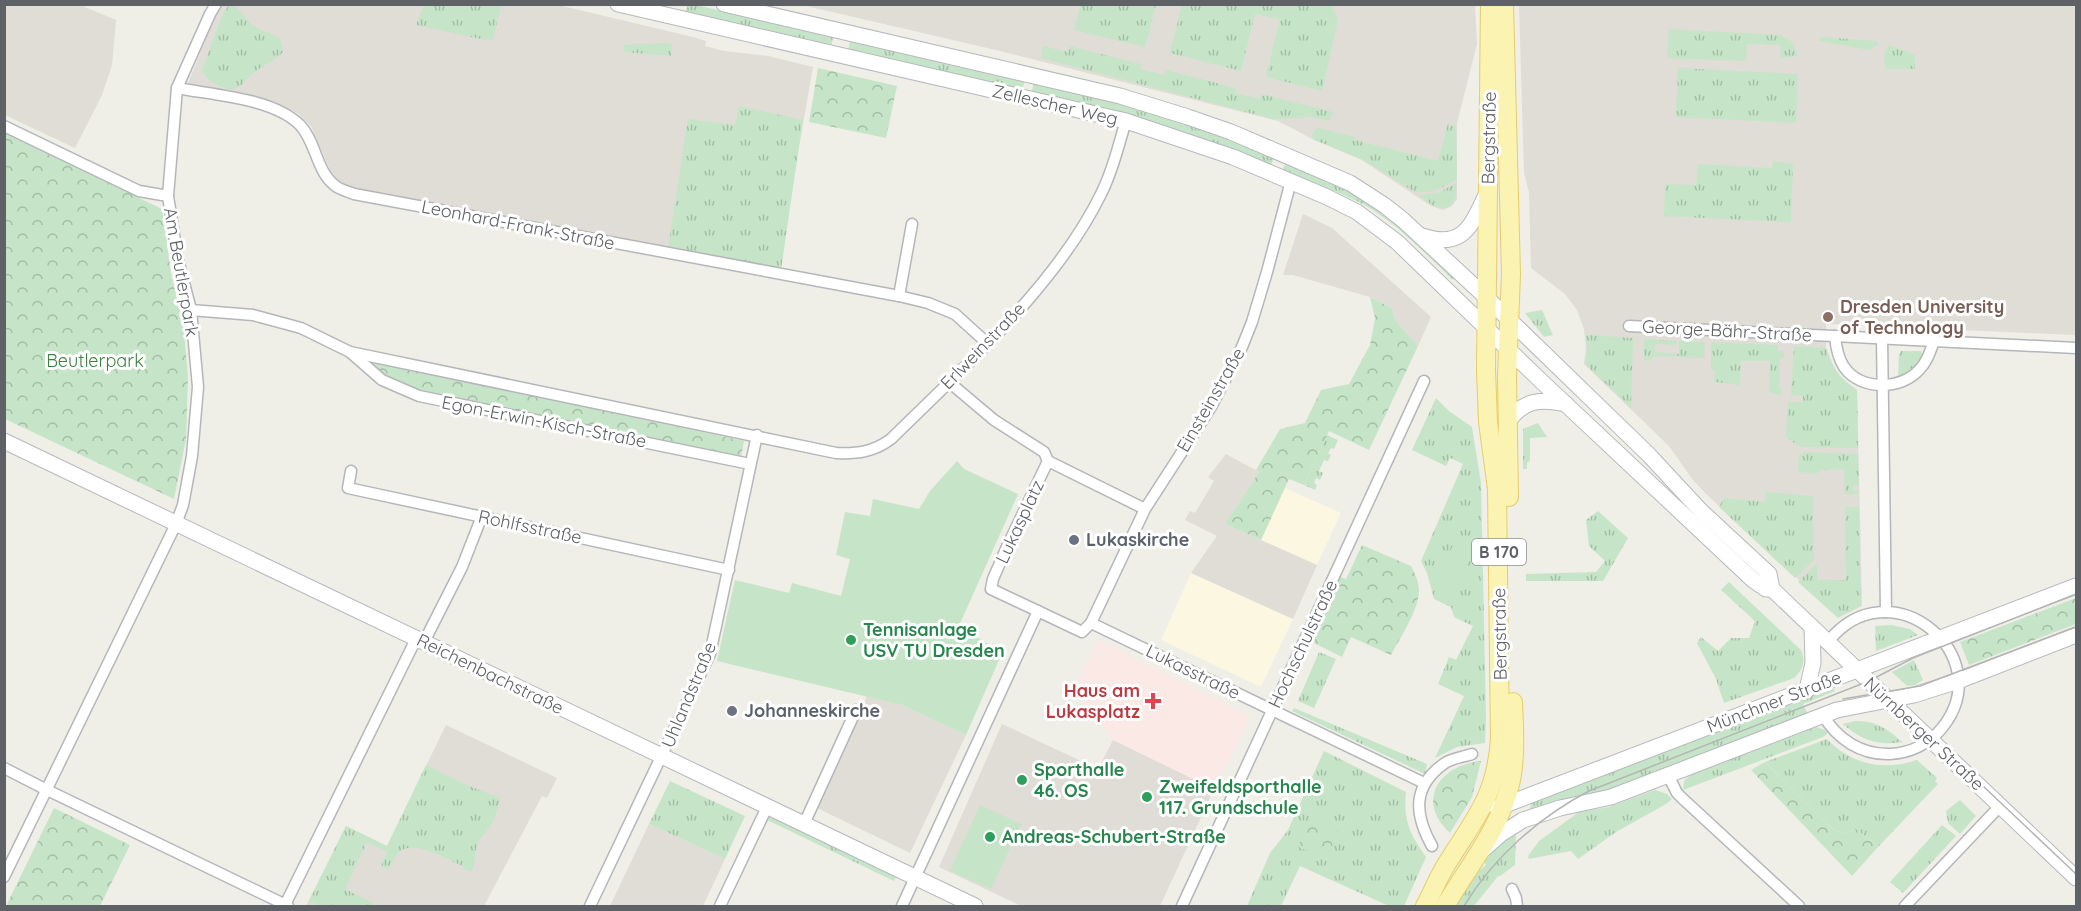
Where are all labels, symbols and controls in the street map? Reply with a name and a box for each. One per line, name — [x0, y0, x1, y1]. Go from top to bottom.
street label: Zellescher Weg — [990, 79, 1120, 130]
street label: Bergstraße — [1476, 91, 1501, 185]
street label: Leonhard-Frank-Straße — [420, 194, 617, 255]
street label: Am Beutlerpark — [159, 206, 204, 338]
place label: Dresden University of Technology — [1840, 295, 2004, 339]
street label: Erlweinstraße — [935, 297, 1030, 394]
marker: Dresden University of Technology — [1821, 310, 1835, 324]
street label: George-Bähr-Straße — [1642, 315, 1813, 346]
street label: Einsteinstraße — [1171, 344, 1250, 456]
park label: Beutlerpark — [46, 349, 144, 372]
street label: Egon-Erwin-Kisch-Straße — [440, 390, 648, 453]
street label: Lukasplatz — [990, 476, 1049, 567]
street label: Rohlfsstraße — [476, 504, 584, 549]
place label: Lukaskirche — [1086, 528, 1189, 551]
marker: Lukaskirche — [1067, 533, 1081, 547]
road number: B 170 — [1472, 539, 1526, 565]
street label: Hochschulstraße — [1263, 576, 1342, 712]
street label: Bergstraße — [1487, 587, 1512, 681]
place label: Tennisanlage USV TU Dresden — [863, 618, 1005, 662]
street label: Reichenbachstraße — [413, 628, 567, 719]
marker: Tennisanlage USV TU Dresden — [844, 633, 858, 647]
street label: Uhlandstraße — [656, 638, 721, 751]
street label: Lukasstraße — [1142, 639, 1244, 704]
street label: Münchner Straße — [1703, 665, 1844, 738]
street label: Nürnberger Straße — [1859, 672, 1989, 795]
place label: Haus am Lukasplatz — [1046, 679, 1140, 723]
marker: Haus am Lukasplatz — [1144, 692, 1162, 710]
place label: Johanneskirche — [744, 699, 880, 722]
marker: Johanneskirche — [725, 704, 739, 718]
place label: Sporthalle 46. OS — [1034, 758, 1124, 802]
marker: Sporthalle 46. OS — [1015, 773, 1029, 787]
place label: Zweifeldsporthalle 117. Grundschule — [1159, 775, 1322, 819]
marker: Zweifeldsporthalle 117. Grundschule — [1140, 790, 1154, 804]
place label: Andreas-Schubert-Straße — [1002, 825, 1226, 848]
marker: Andreas-Schubert-Straße — [983, 830, 997, 844]

